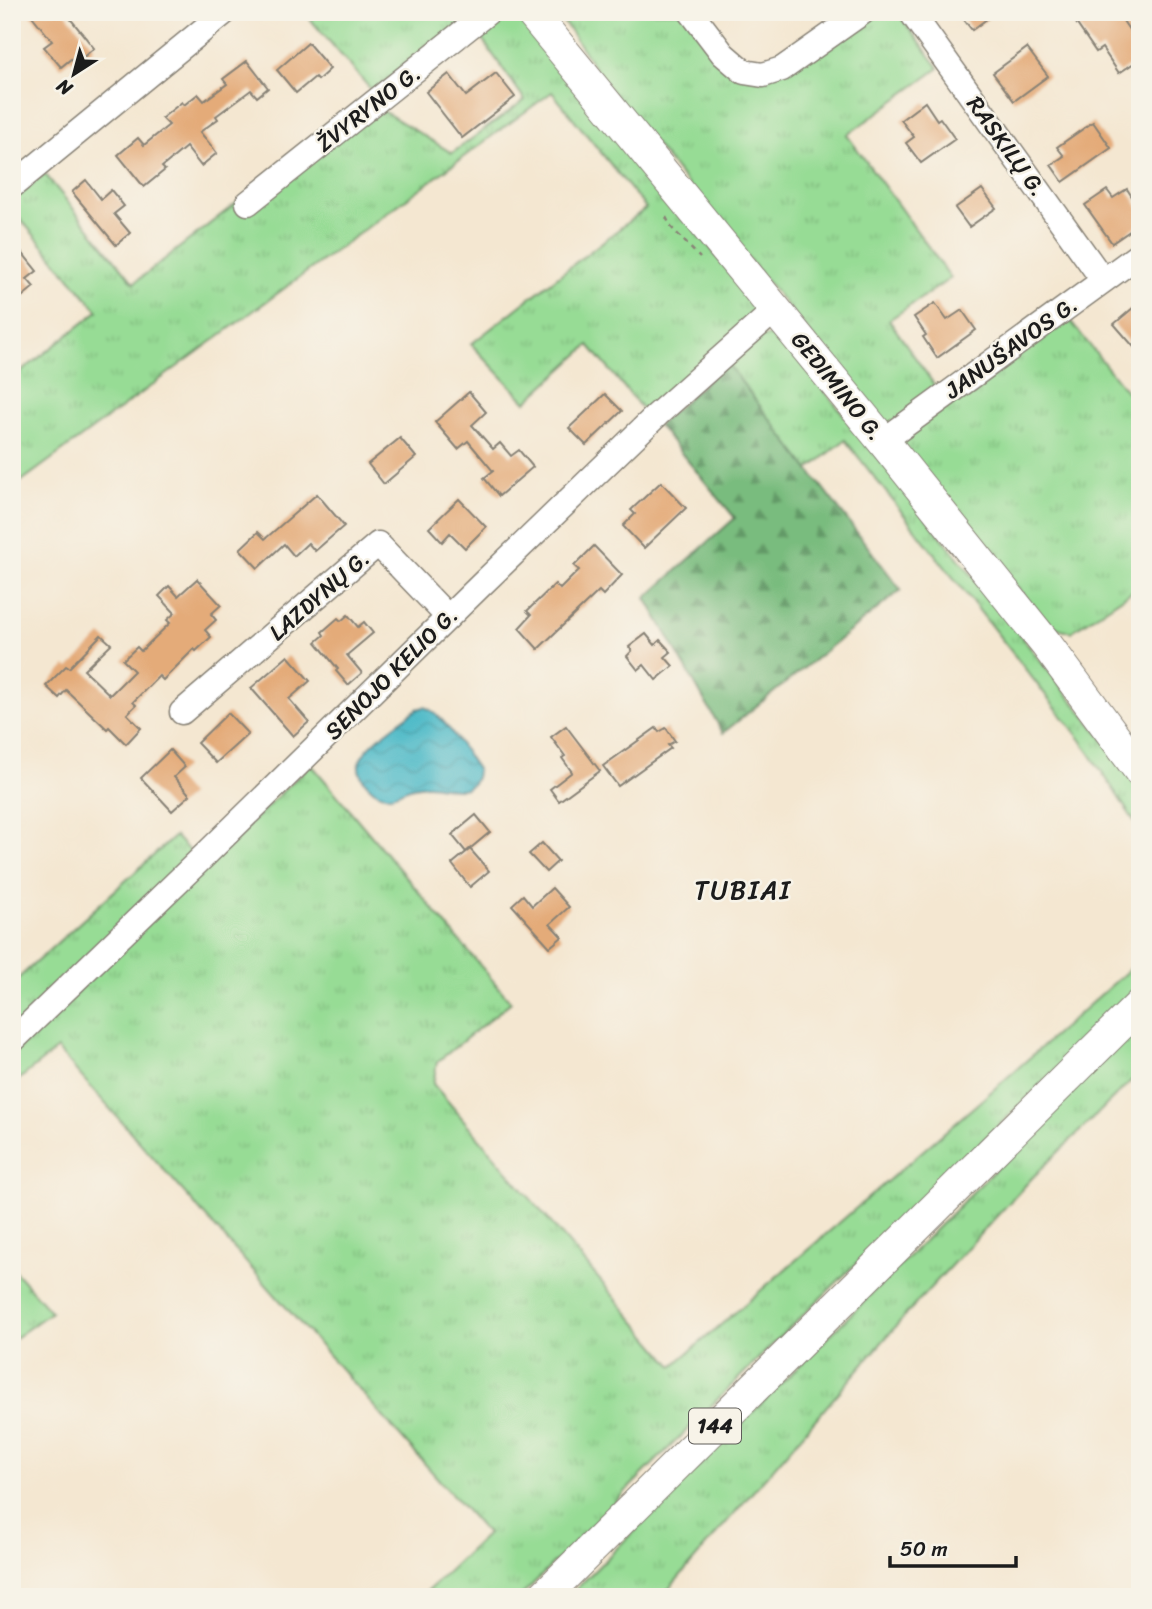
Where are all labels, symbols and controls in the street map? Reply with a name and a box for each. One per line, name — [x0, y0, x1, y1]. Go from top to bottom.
north arrow — [38, 38, 108, 108]
street label: ŽVYRYNO G. — [306, 54, 430, 163]
text: N — [49, 70, 80, 105]
street label: RASKILŲ G. — [955, 87, 1058, 206]
street label: JANUŠAVOS G. — [935, 285, 1087, 411]
street label: GEDIMINO G. — [780, 322, 895, 450]
street label: LAZDYNŲ G. — [259, 539, 380, 652]
street label: SENOJO KELIO G. — [314, 596, 468, 750]
district label: TUBIAI — [694, 867, 792, 913]
road number: 144 — [689, 1408, 741, 1444]
scale bar — [890, 1525, 1016, 1569]
text: 50 m — [900, 1530, 948, 1568]

